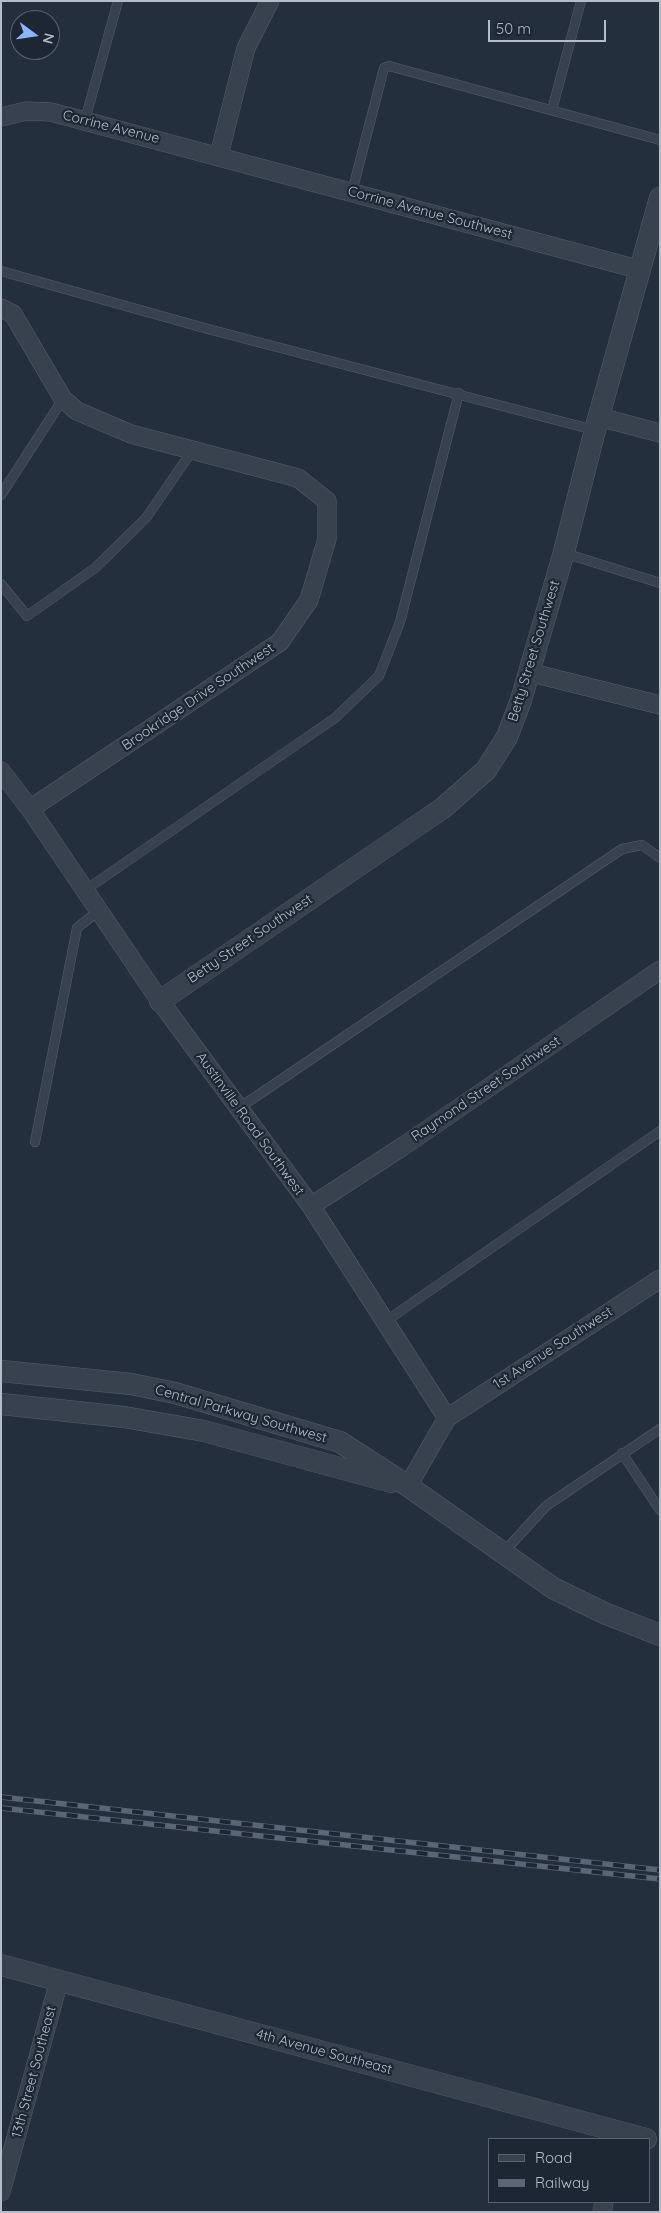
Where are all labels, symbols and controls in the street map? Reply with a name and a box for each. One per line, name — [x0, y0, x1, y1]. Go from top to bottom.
north arrow — [10, 10, 60, 60]
scale bar — [491, 10, 608, 42]
text: 50 m — [496, 19, 531, 38]
text: N — [39, 31, 59, 46]
street label: Corrine Avenue — [61, 107, 161, 147]
street label: Corrine Avenue Southwest — [346, 183, 514, 243]
street label: Betty Street Southwest — [504, 578, 564, 724]
street label: Brookridge Drive Southwest — [119, 640, 277, 754]
street label: Betty Street Southwest — [184, 891, 316, 987]
street label: Raymond Street Southwest — [408, 1033, 564, 1145]
street label: Austinville Road Southwest — [192, 1049, 308, 1199]
street label: 1st Avenue Southwest — [490, 1303, 616, 1393]
street label: Central Parkway Southwest — [153, 1381, 329, 1447]
street label: 13th Street Southeast — [8, 2004, 60, 2140]
street label: 4th Avenue Southeast — [254, 2026, 394, 2078]
legend — [488, 2138, 651, 2203]
text: Road — [535, 2148, 572, 2167]
text: Railway — [535, 2173, 590, 2192]

